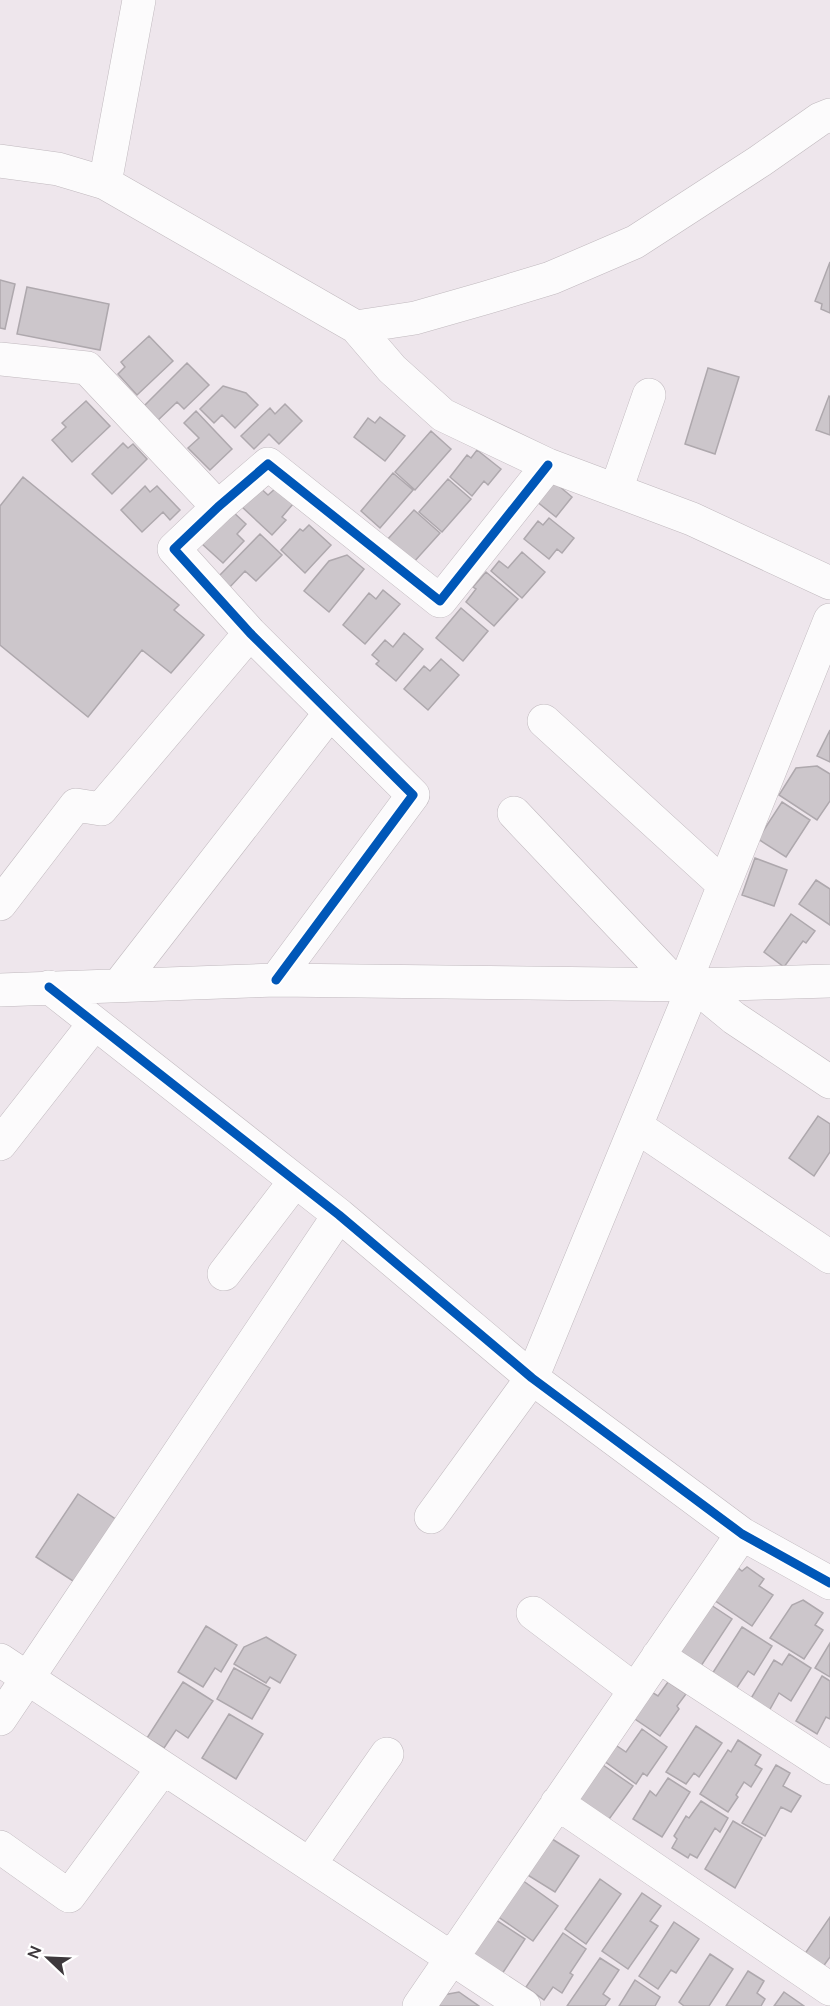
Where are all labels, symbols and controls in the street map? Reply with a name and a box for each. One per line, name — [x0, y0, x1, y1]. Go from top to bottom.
north arrow — [18, 1928, 78, 1988]
text: N — [23, 1943, 46, 1962]

